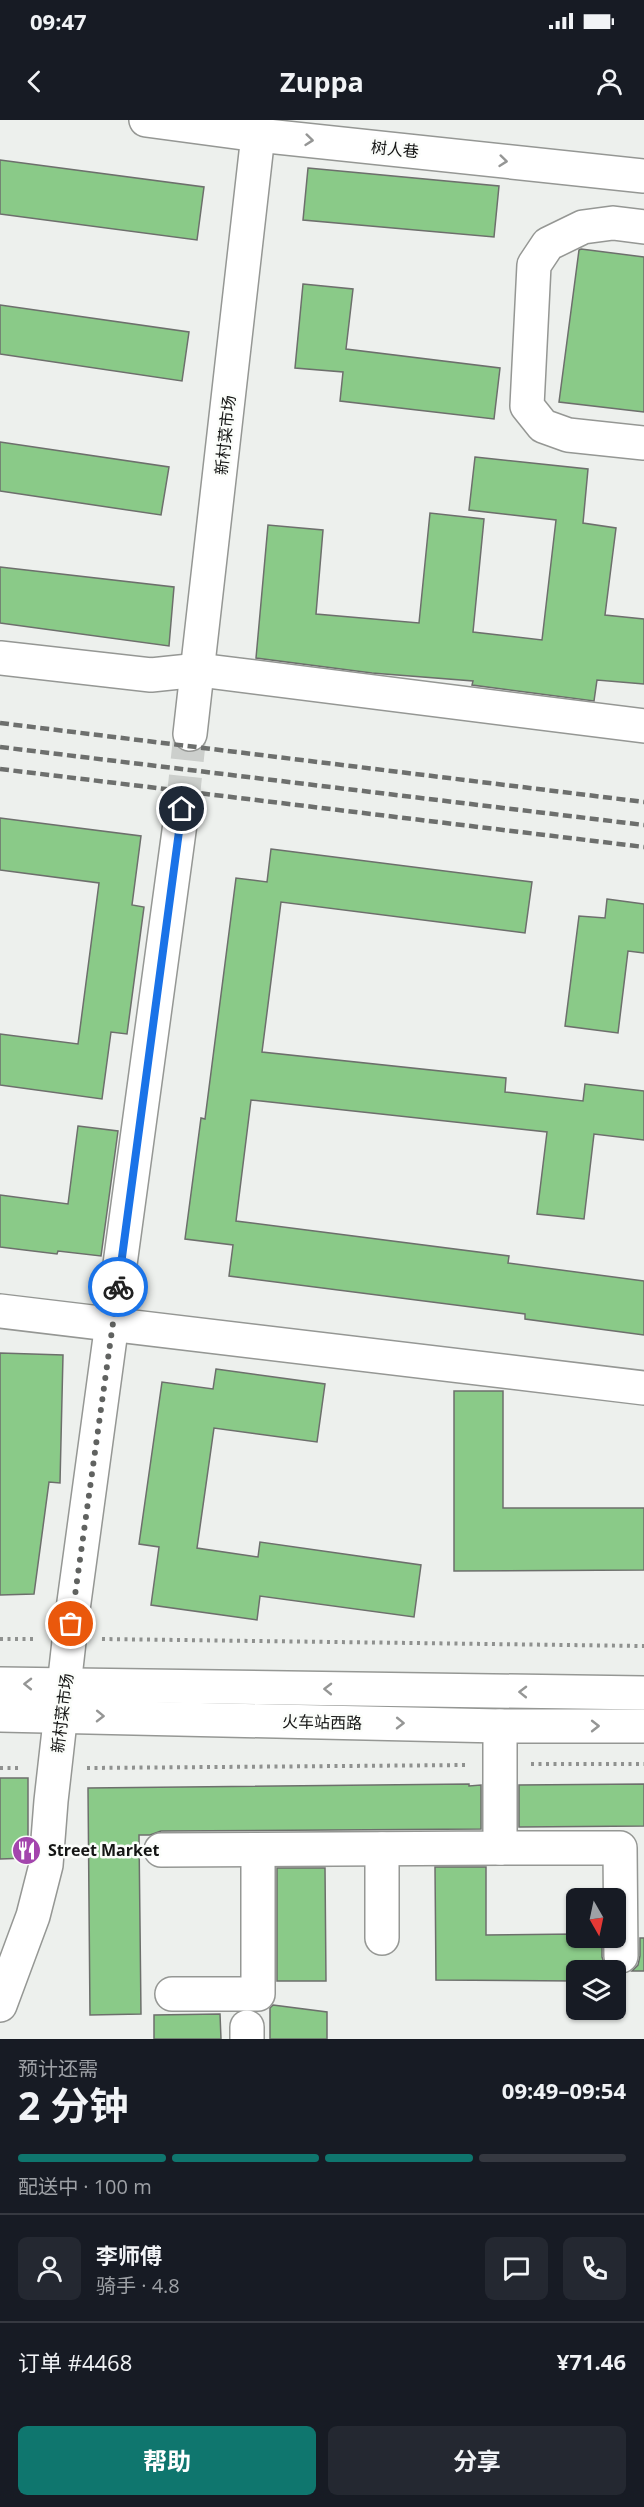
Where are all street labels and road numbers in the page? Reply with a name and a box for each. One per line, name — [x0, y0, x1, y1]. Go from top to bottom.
street label: 树人巷 — [370, 136, 420, 162]
street label: 新村菜市场 — [210, 394, 240, 476]
street label: 新村菜市场 — [46, 1672, 78, 1754]
street label: 火车站西路 — [282, 1710, 362, 1734]

